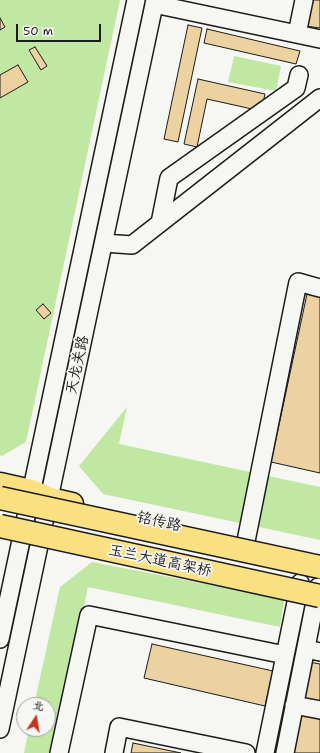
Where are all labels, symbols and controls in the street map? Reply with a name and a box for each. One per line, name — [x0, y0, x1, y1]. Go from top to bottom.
scale bar — [18, 16, 103, 42]
text: 50 m — [23, 23, 53, 39]
street label: 天龙关路 — [63, 334, 93, 396]
street label: 铭传路 — [135, 509, 183, 535]
street label: 玉兰大道高架桥 — [107, 541, 213, 581]
north arrow — [16, 697, 56, 737]
text: 北 — [31, 697, 45, 714]

